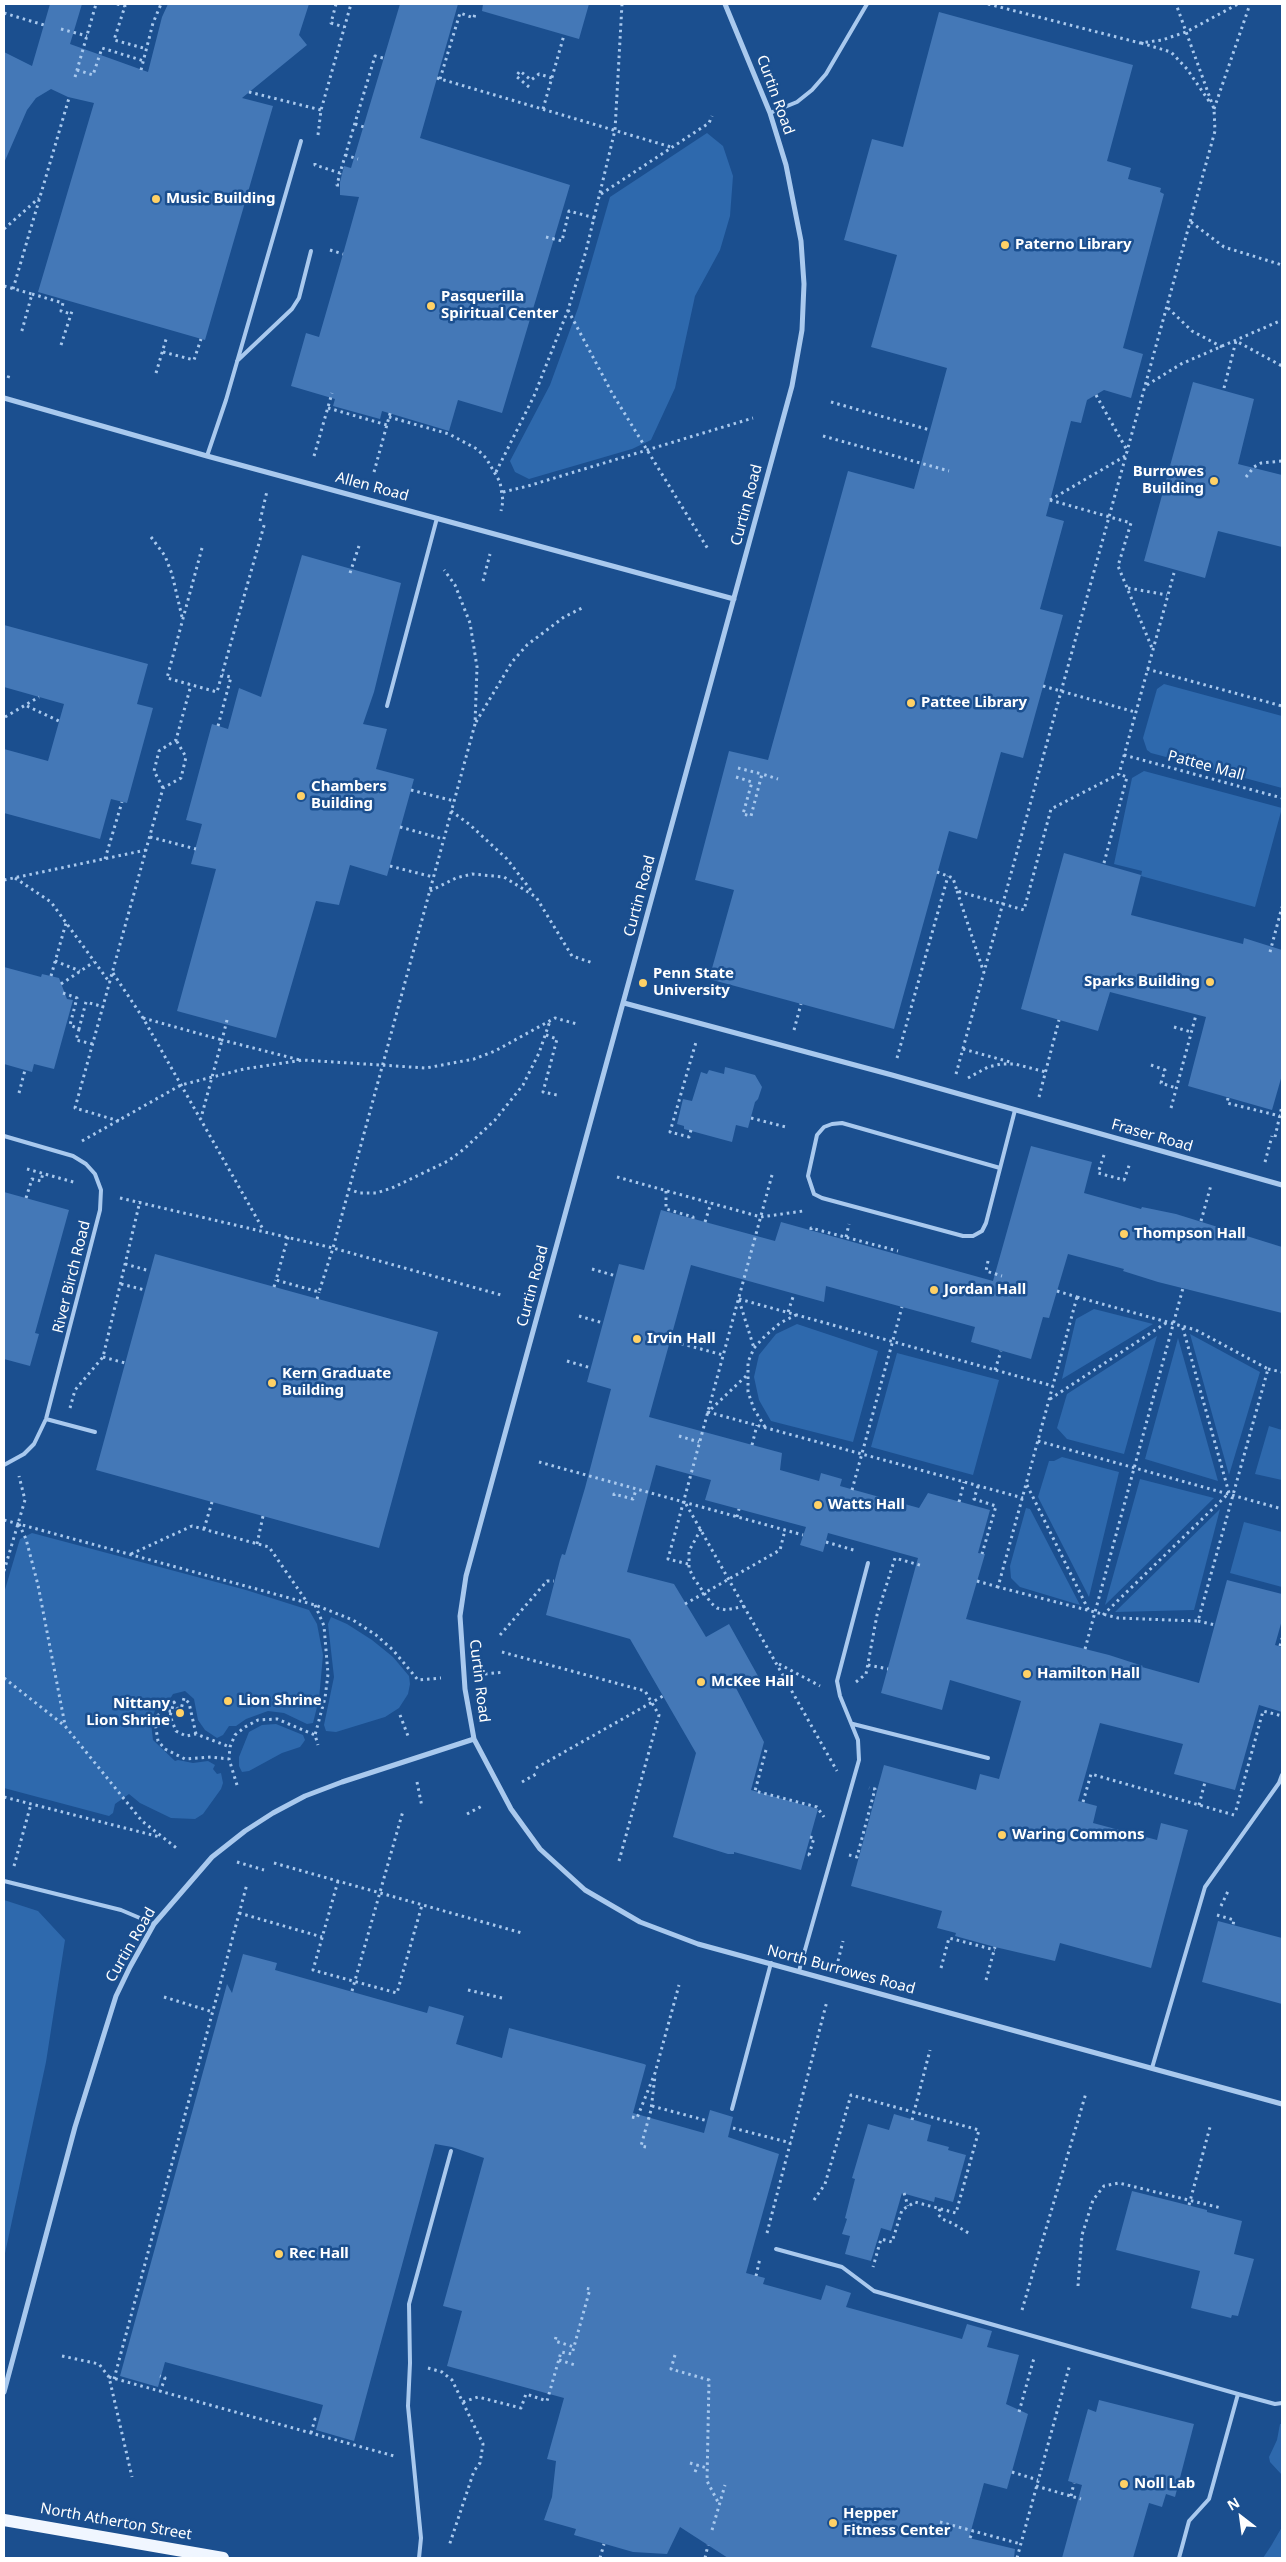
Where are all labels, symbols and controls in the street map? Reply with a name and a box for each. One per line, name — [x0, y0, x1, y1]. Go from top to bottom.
street label: Curtin Road — [752, 53, 798, 137]
place label: Music Building — [166, 190, 275, 208]
marker: Music Building — [150, 193, 162, 205]
place label: Paterno Library — [1015, 236, 1132, 254]
marker: Paterno Library — [999, 239, 1011, 251]
place label: Pasquerilla Spiritual Center — [441, 288, 559, 323]
marker: Pasquerilla Spiritual Center — [425, 300, 437, 312]
street label: Curtin Road — [728, 462, 766, 548]
place label: Burrowes Building — [1133, 463, 1204, 498]
street label: Allen Road — [333, 469, 411, 505]
marker: Burrowes Building — [1208, 475, 1220, 487]
place label: Pattee Library — [921, 694, 1027, 712]
marker: Pattee Library — [905, 697, 917, 709]
street label: Pattee Mall — [1166, 747, 1246, 785]
place label: Chambers Building — [311, 778, 387, 813]
marker: Chambers Building — [295, 790, 307, 802]
street label: Curtin Road — [621, 853, 659, 939]
place label: Penn State University — [653, 965, 734, 1000]
place label: Sparks Building — [1084, 973, 1200, 991]
marker: Sparks Building — [1204, 976, 1216, 988]
marker: Penn State University — [637, 977, 649, 989]
street label: Fraser Road — [1109, 1116, 1195, 1156]
street label: River Birch Road — [49, 1219, 95, 1335]
place label: Thompson Hall — [1134, 1225, 1246, 1243]
marker: Thompson Hall — [1118, 1228, 1130, 1240]
street label: Curtin Road — [514, 1243, 552, 1329]
place label: Jordan Hall — [944, 1281, 1026, 1299]
marker: Jordan Hall — [928, 1284, 940, 1296]
place label: Irvin Hall — [647, 1330, 716, 1348]
marker: Irvin Hall — [631, 1333, 643, 1345]
place label: Kern Graduate Building — [282, 1365, 391, 1400]
marker: Kern Graduate Building — [266, 1377, 278, 1389]
place label: Watts Hall — [828, 1496, 905, 1514]
marker: Watts Hall — [812, 1499, 824, 1511]
street label: Curtin Road — [465, 1638, 493, 1724]
place label: Hamilton Hall — [1037, 1665, 1140, 1683]
marker: Hamilton Hall — [1021, 1668, 1033, 1680]
place label: McKee Hall — [711, 1673, 794, 1691]
marker: McKee Hall — [695, 1676, 707, 1688]
place label: Lion Shrine — [238, 1692, 322, 1710]
place label: Nittany Lion Shrine — [86, 1695, 170, 1730]
marker: Lion Shrine — [222, 1695, 234, 1707]
marker: Nittany Lion Shrine — [174, 1707, 186, 1719]
place label: Waring Commons — [1012, 1826, 1144, 1844]
marker: Waring Commons — [996, 1829, 1008, 1841]
street label: Curtin Road — [102, 1904, 160, 1986]
street label: North Burrowes Road — [765, 1942, 917, 1998]
place label: Rec Hall — [289, 2245, 349, 2263]
marker: Rec Hall — [273, 2248, 285, 2260]
place label: Noll Lab — [1134, 2475, 1195, 2493]
marker: Noll Lab — [1118, 2478, 1130, 2490]
north arrow — [1216, 2492, 1266, 2542]
text: N — [1224, 2493, 1243, 2515]
street label: North Atherton Street — [39, 2500, 193, 2544]
place label: Hepper Fitness Center — [843, 2505, 950, 2540]
marker: Hepper Fitness Center — [827, 2517, 839, 2529]

